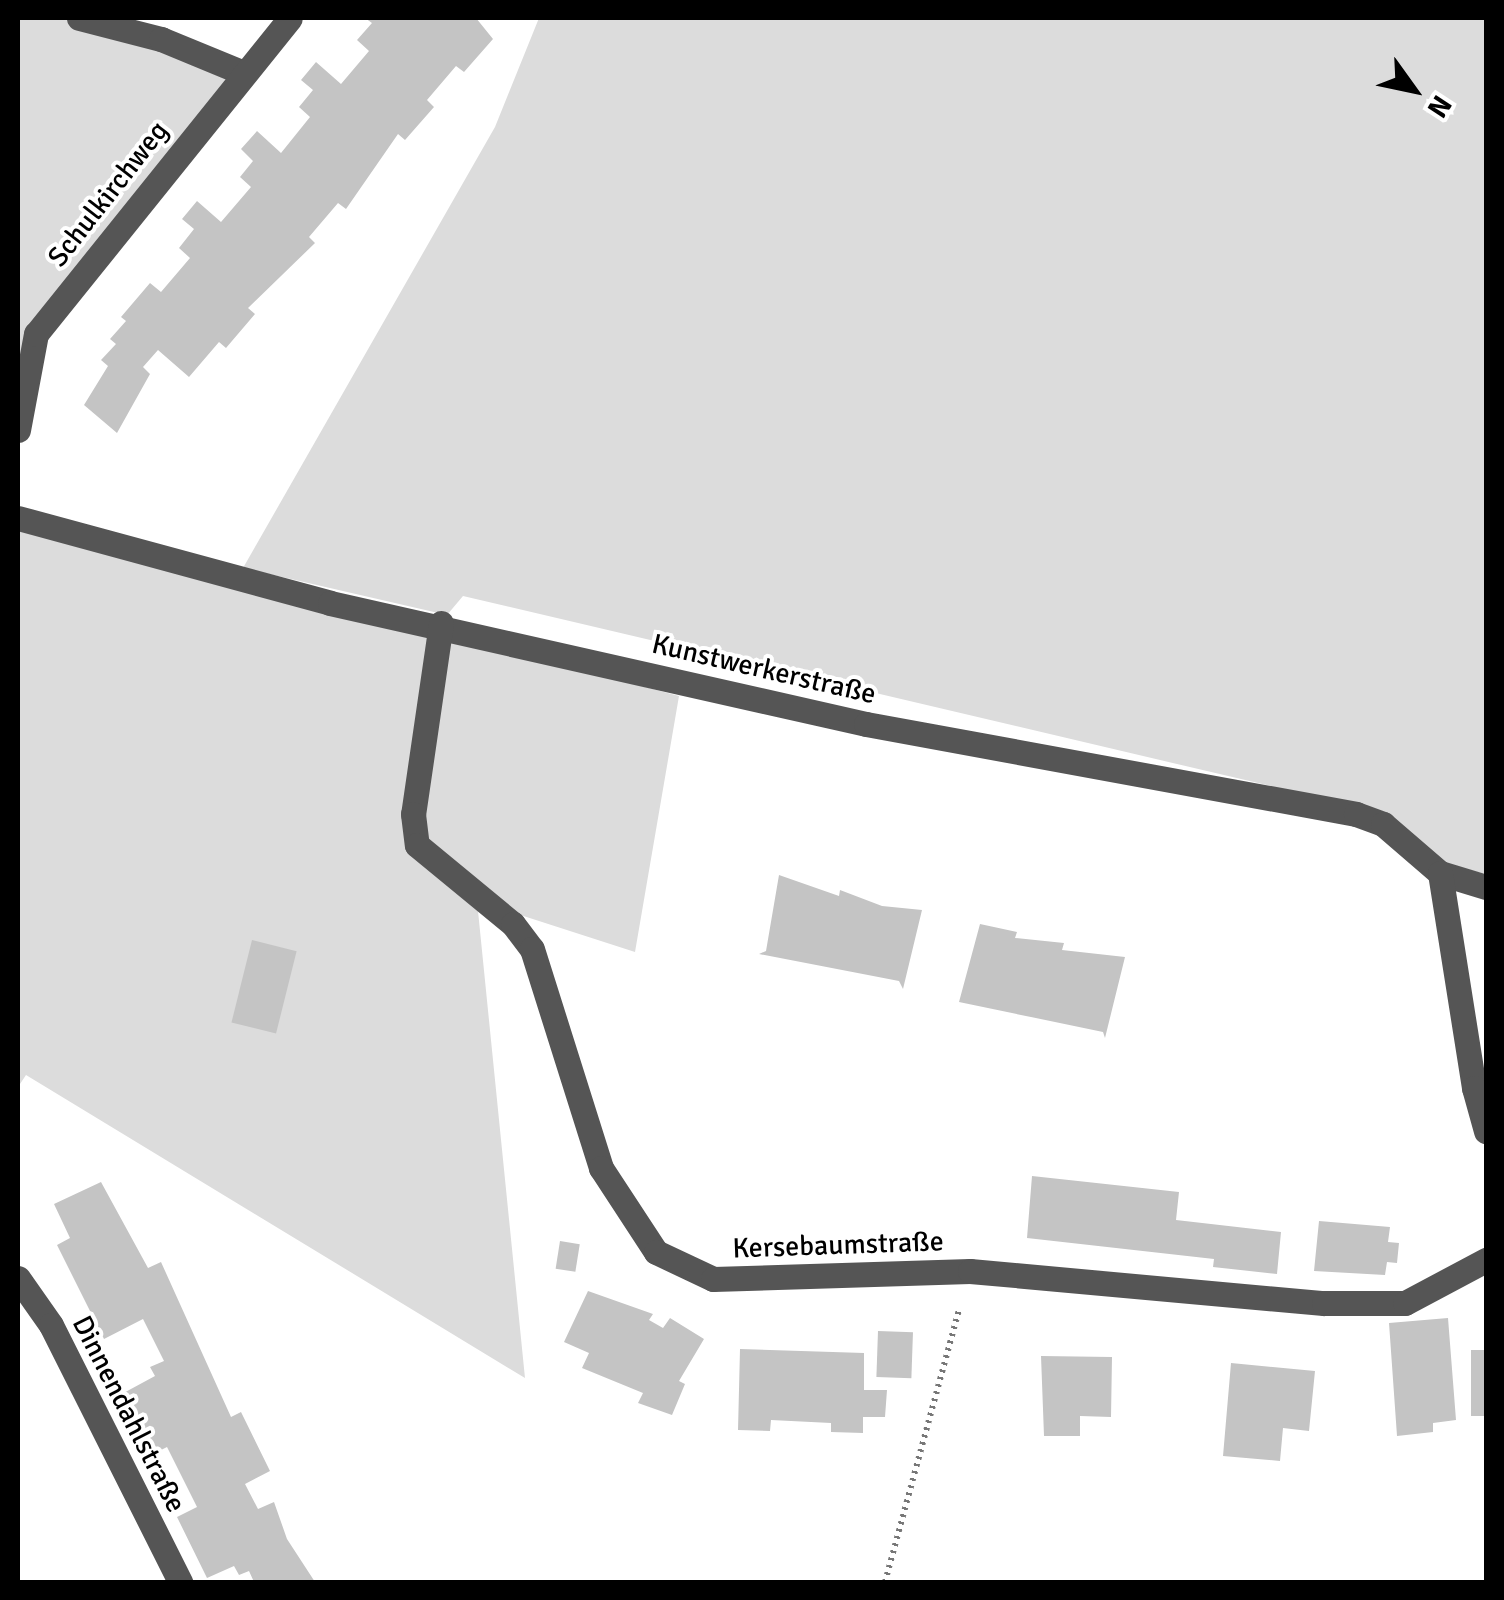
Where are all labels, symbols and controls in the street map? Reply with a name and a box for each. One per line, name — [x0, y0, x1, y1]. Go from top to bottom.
north arrow — [1364, 40, 1464, 140]
text: N — [1420, 89, 1459, 124]
street label: Schulkirchweg — [41, 115, 175, 273]
street label: Kunstwerkerstraße — [649, 627, 879, 711]
street label: Kersebaumstraße — [732, 1225, 944, 1265]
street label: Dinnendahlstraße — [65, 1310, 193, 1518]

